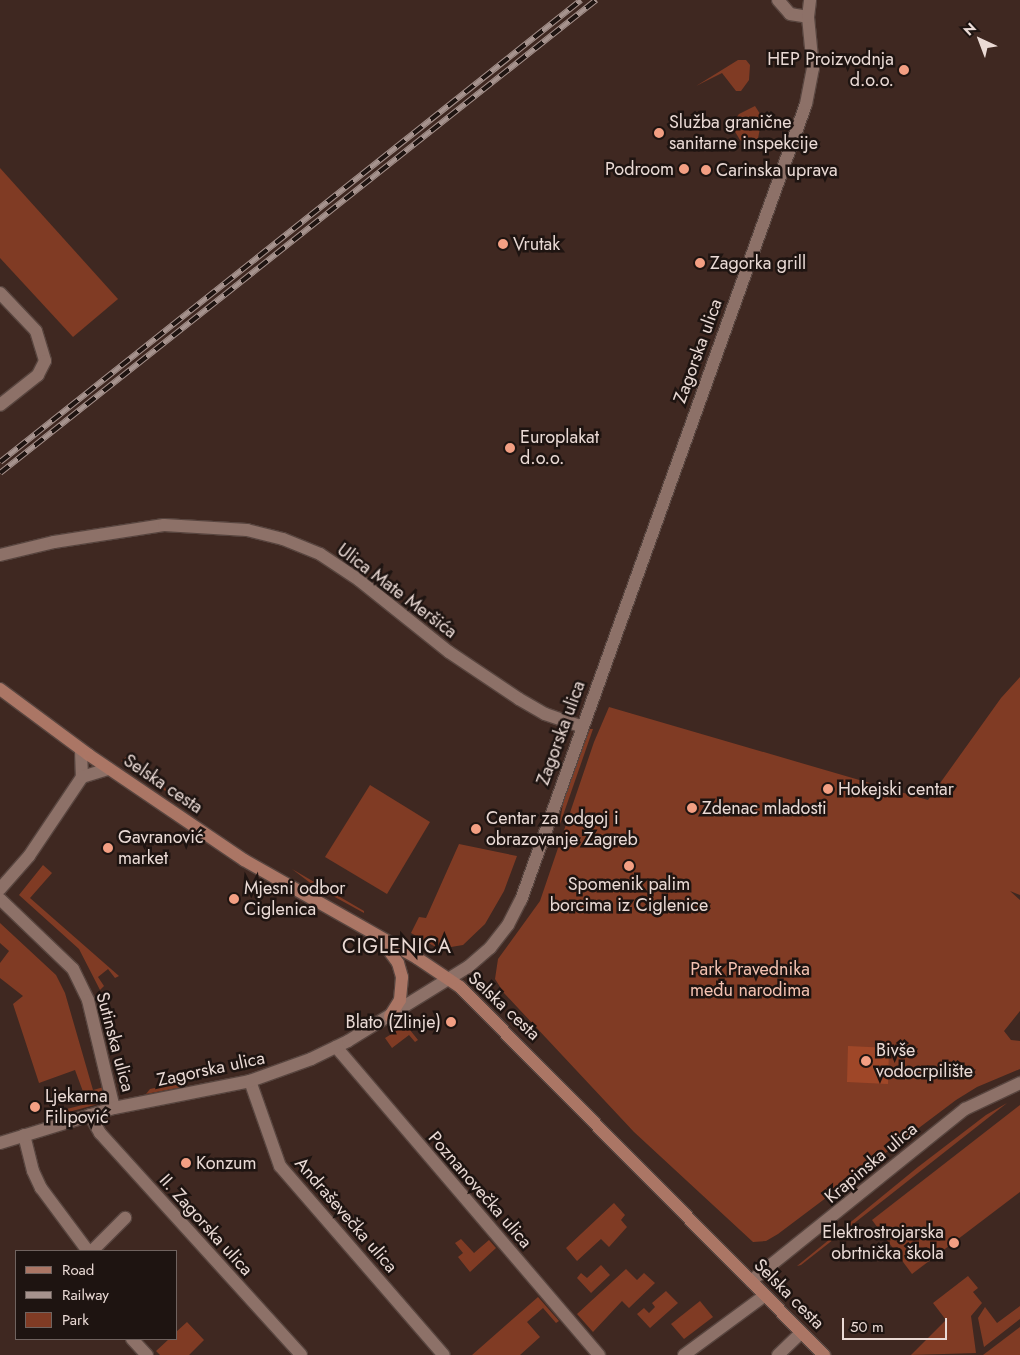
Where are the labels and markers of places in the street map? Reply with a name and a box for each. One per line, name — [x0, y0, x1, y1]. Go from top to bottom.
place label: HEP Proizvodnja d.o.o. — [767, 49, 894, 92]
marker: HEP Proizvodnja d.o.o. — [898, 64, 910, 76]
place label: Služba granične sanitarne inspekcije — [669, 112, 818, 154]
marker: Služba granične sanitarne inspekcije — [653, 127, 665, 139]
place label: Podroom — [605, 158, 674, 180]
place label: Carinska uprava — [716, 159, 838, 181]
marker: Podroom — [678, 163, 690, 175]
marker: Carinska uprava — [700, 164, 712, 176]
place label: Vrutak — [513, 233, 560, 255]
marker: Vrutak — [497, 238, 509, 250]
place label: Zagorka grill — [710, 252, 806, 274]
marker: Zagorka grill — [694, 257, 706, 269]
place label: Europlakat d.o.o. — [520, 427, 599, 469]
marker: Europlakat d.o.o. — [504, 442, 516, 454]
place label: Hokejski centar — [838, 778, 954, 800]
marker: Hokejski centar — [822, 783, 834, 795]
place label: Zdenac mladosti — [702, 797, 827, 819]
marker: Zdenac mladosti — [686, 802, 698, 814]
place label: Centar za odgoj i obrazovanje Zagreb — [486, 808, 638, 851]
marker: Centar za odgoj i obrazovanje Zagreb — [470, 823, 482, 835]
place label: Gavranović market — [118, 827, 203, 870]
marker: Gavranović market — [102, 842, 114, 854]
marker: Spomenik palim borcima iz Ciglenice — [623, 860, 635, 872]
place label: Spomenik palim borcima iz Ciglenice — [550, 874, 708, 916]
place label: Mjesni odbor Ciglenica — [244, 878, 345, 921]
marker: Mjesni odbor Ciglenica — [228, 893, 240, 905]
place label: Blato (Zlinje) — [346, 1011, 441, 1033]
marker: Blato (Zlinje) — [445, 1016, 457, 1028]
place label: Bivše vodocrpilište — [876, 1040, 973, 1082]
marker: Bivše vodocrpilište — [860, 1055, 872, 1067]
place label: Ljekarna Filipović — [45, 1086, 109, 1128]
marker: Ljekarna Filipović — [29, 1101, 41, 1113]
place label: Konzum — [196, 1152, 256, 1174]
marker: Konzum — [180, 1157, 192, 1169]
place label: Elektrostrojarska obrtnička škola — [822, 1222, 944, 1264]
marker: Elektrostrojarska obrtnička škola — [948, 1237, 960, 1249]

